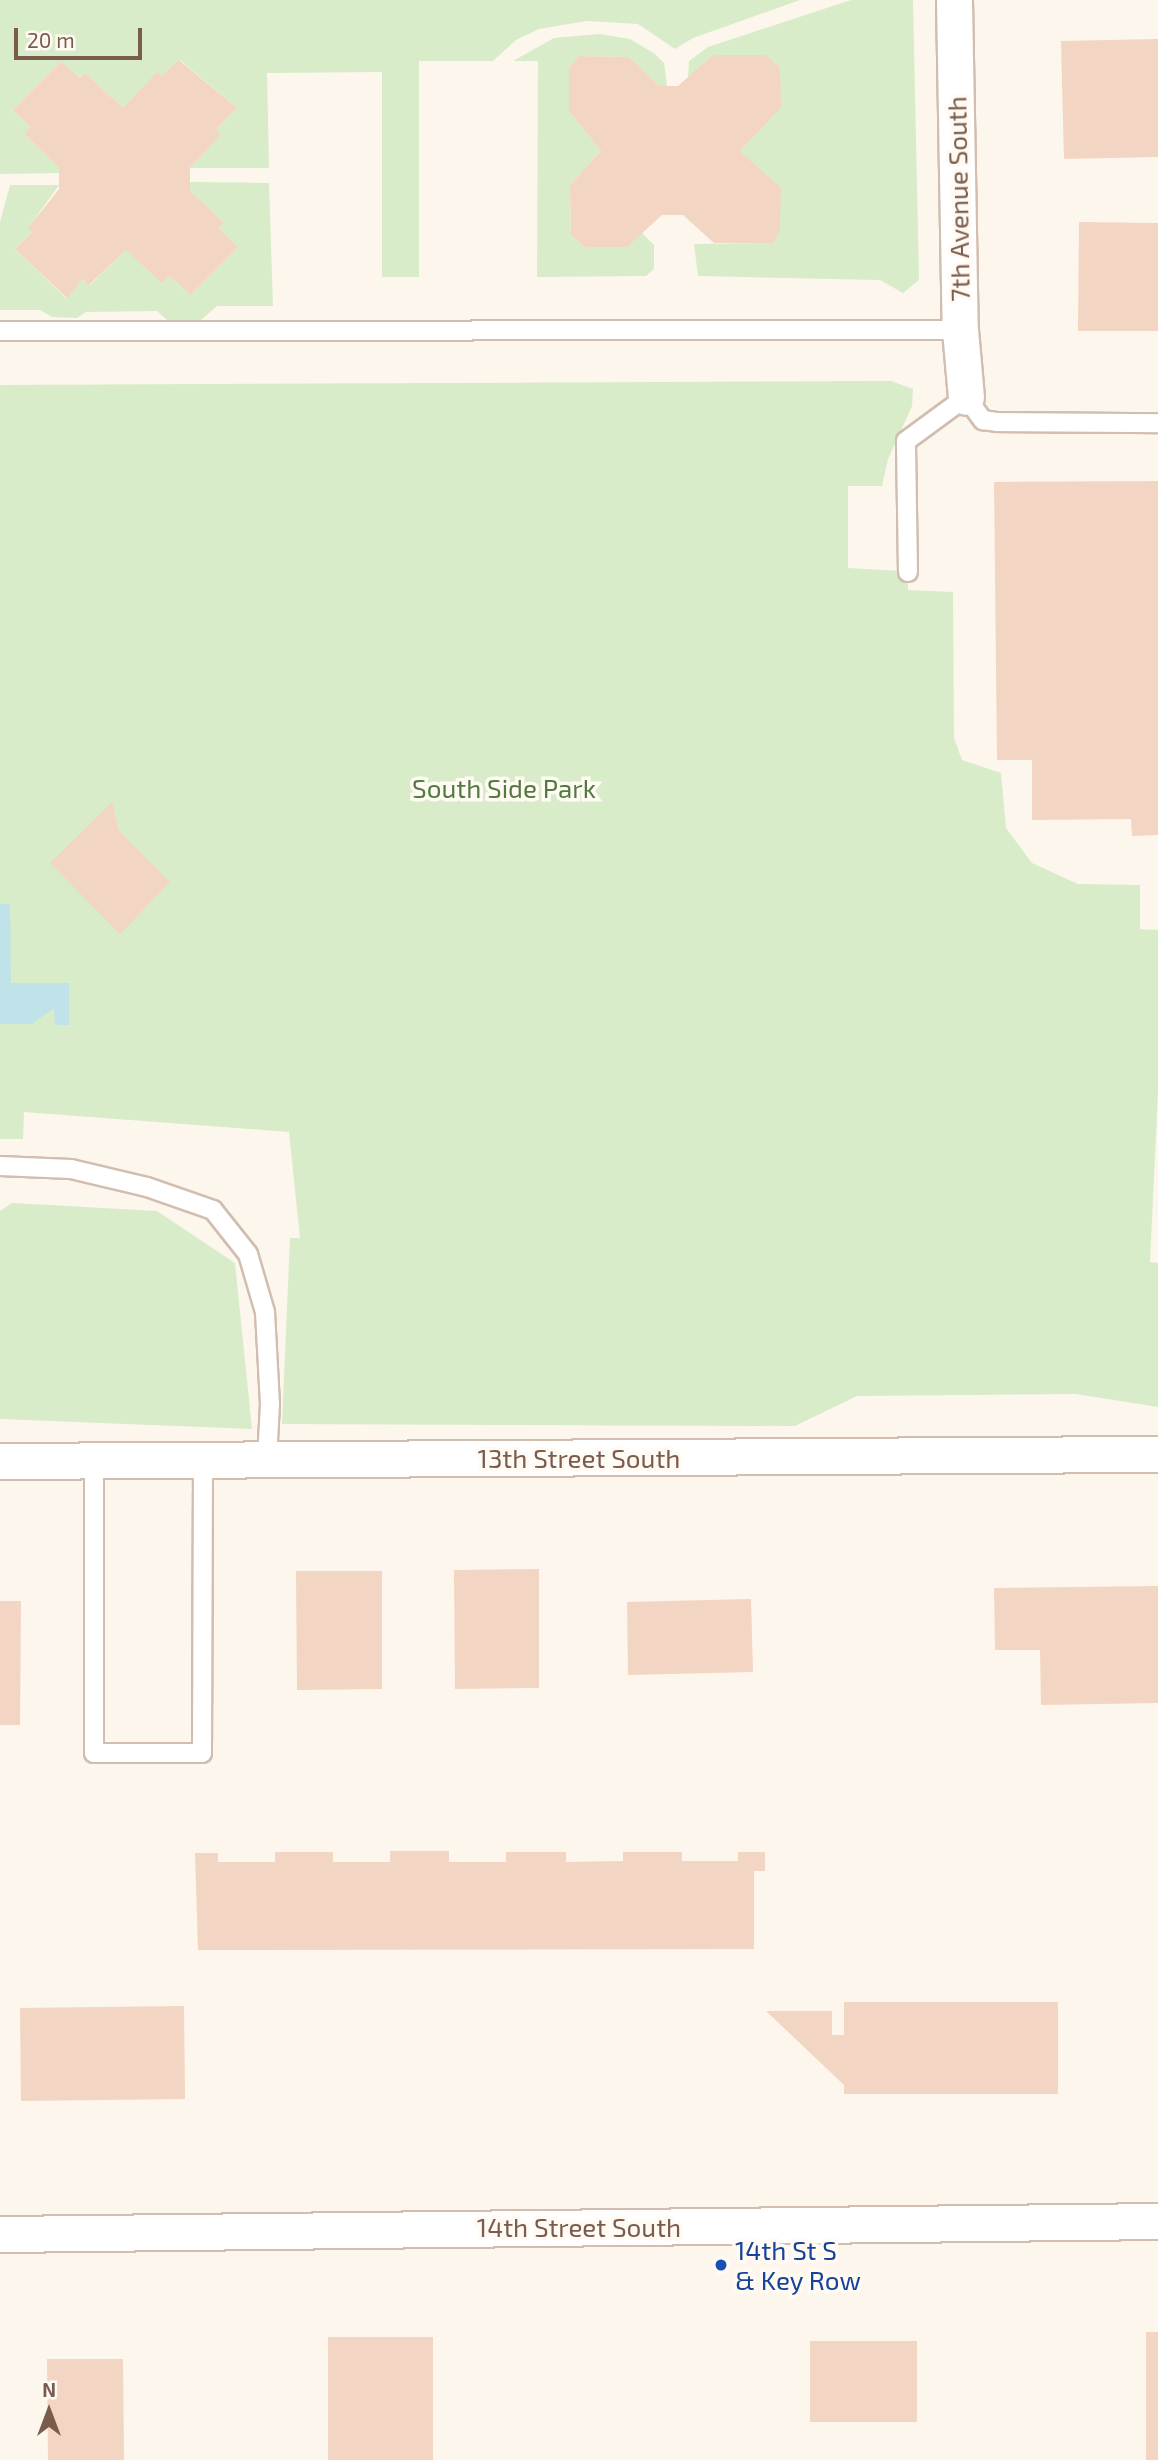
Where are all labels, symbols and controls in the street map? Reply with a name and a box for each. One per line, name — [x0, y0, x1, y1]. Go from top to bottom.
scale bar — [18, 14, 145, 58]
text: 20 m — [27, 27, 75, 52]
street label: 7th Avenue South — [941, 96, 975, 302]
park label: South Side Park — [412, 772, 596, 804]
street label: 13th Street South — [478, 1442, 680, 1474]
street label: 14th Street South — [477, 2211, 681, 2243]
place label: 14th St S & Key Row — [735, 2234, 861, 2296]
marker: 14th St S & Key Row — [713, 2257, 729, 2273]
north arrow — [14, 2376, 84, 2446]
text: N — [42, 2378, 56, 2401]

